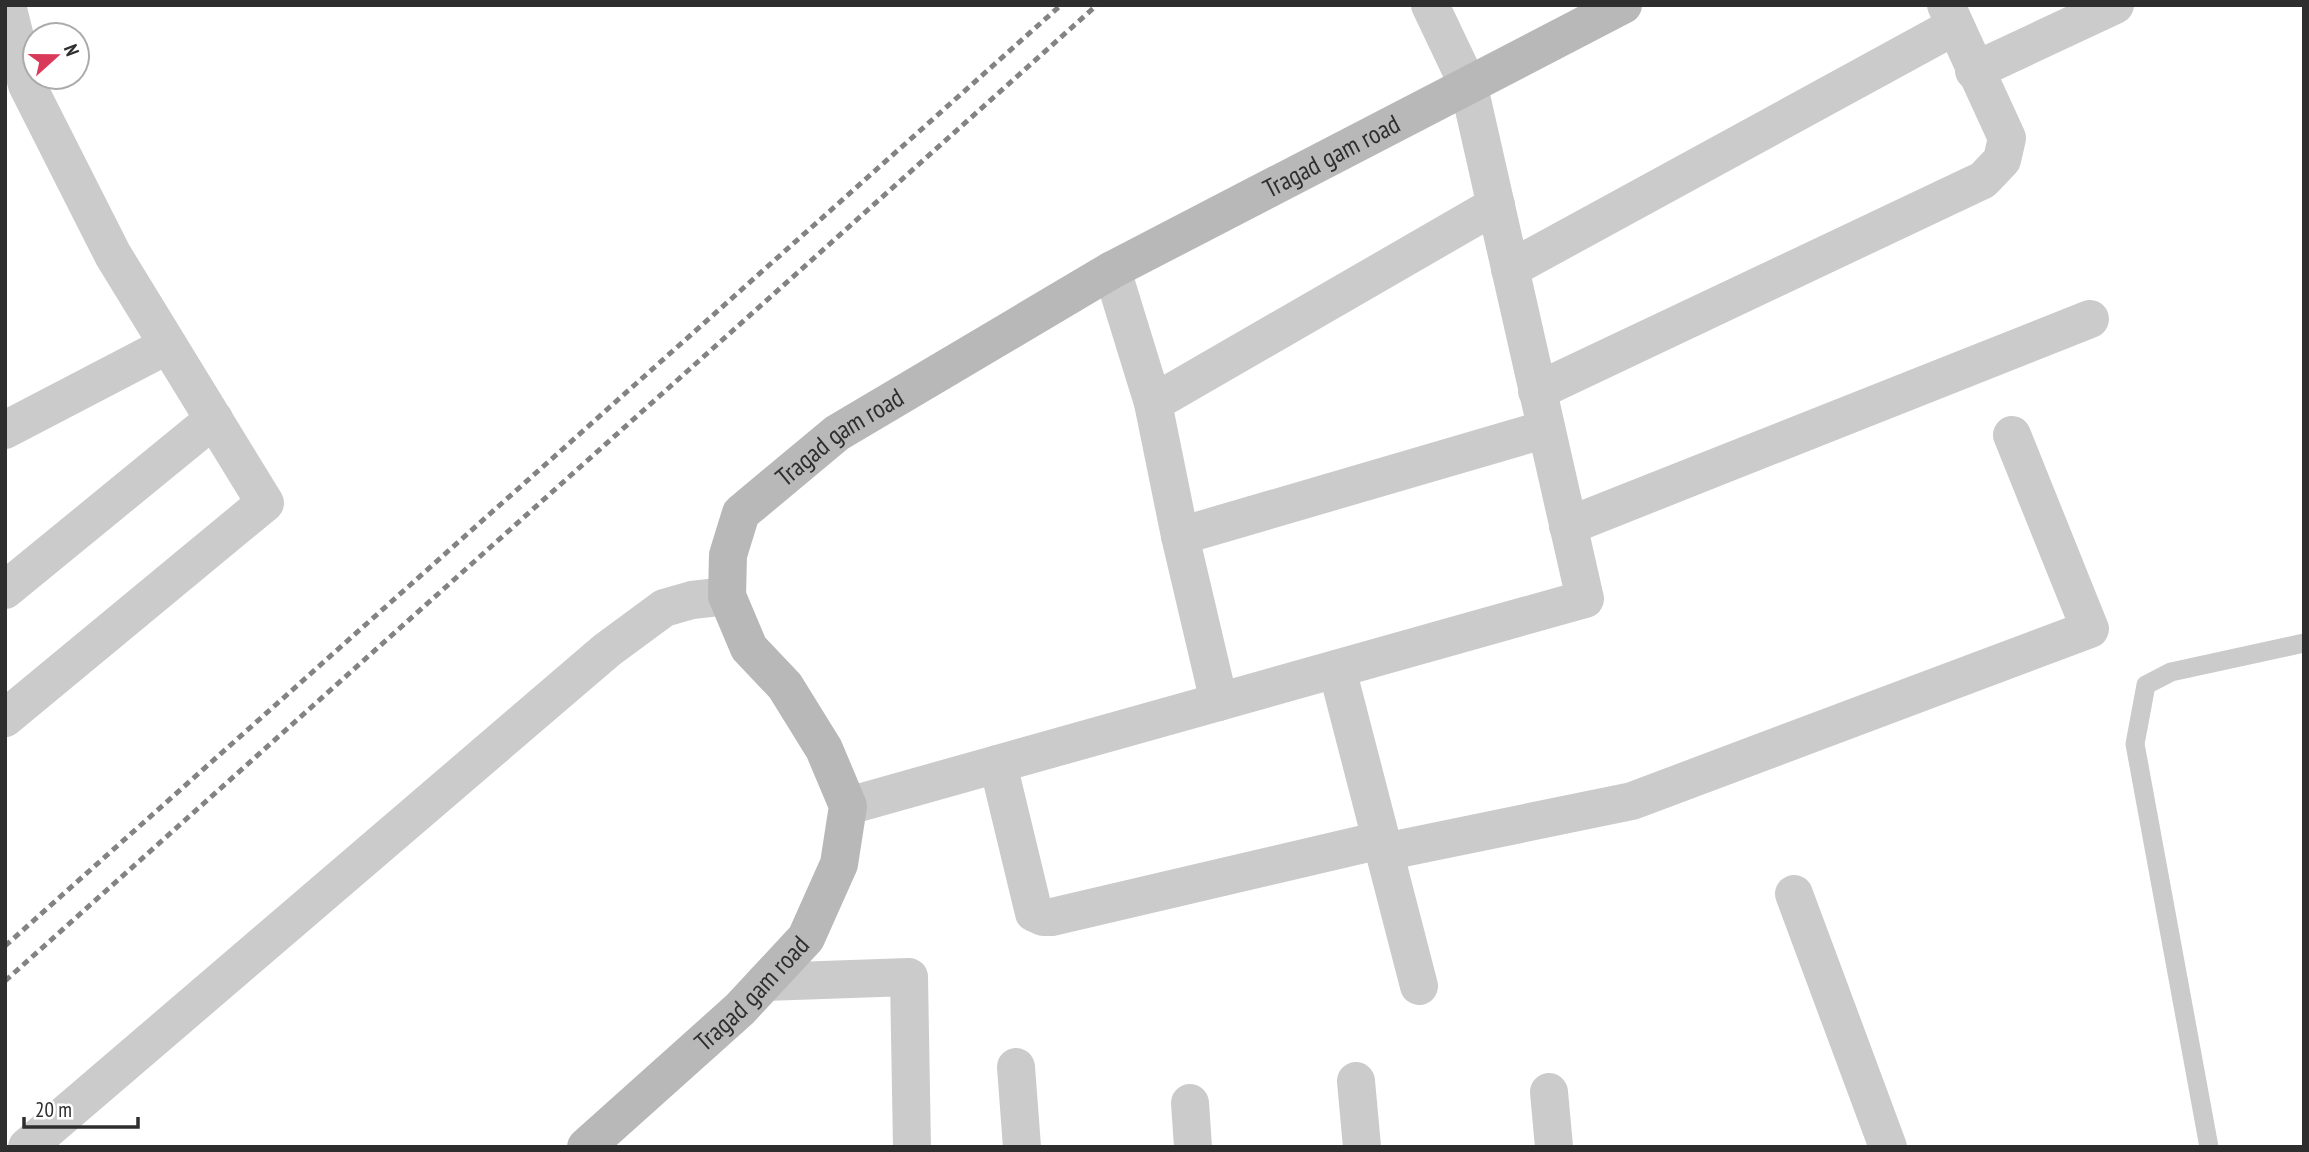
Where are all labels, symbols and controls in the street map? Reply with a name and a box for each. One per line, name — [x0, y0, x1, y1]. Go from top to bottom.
north arrow — [21, 21, 91, 91]
text: N — [59, 41, 85, 59]
street label: Tragad gam road — [1257, 107, 1405, 205]
street label: Tragad gam road — [769, 380, 909, 493]
street label: Tragad gam road — [687, 929, 816, 1058]
scale bar — [24, 1086, 138, 1130]
text: 20 m — [35, 1096, 72, 1123]

